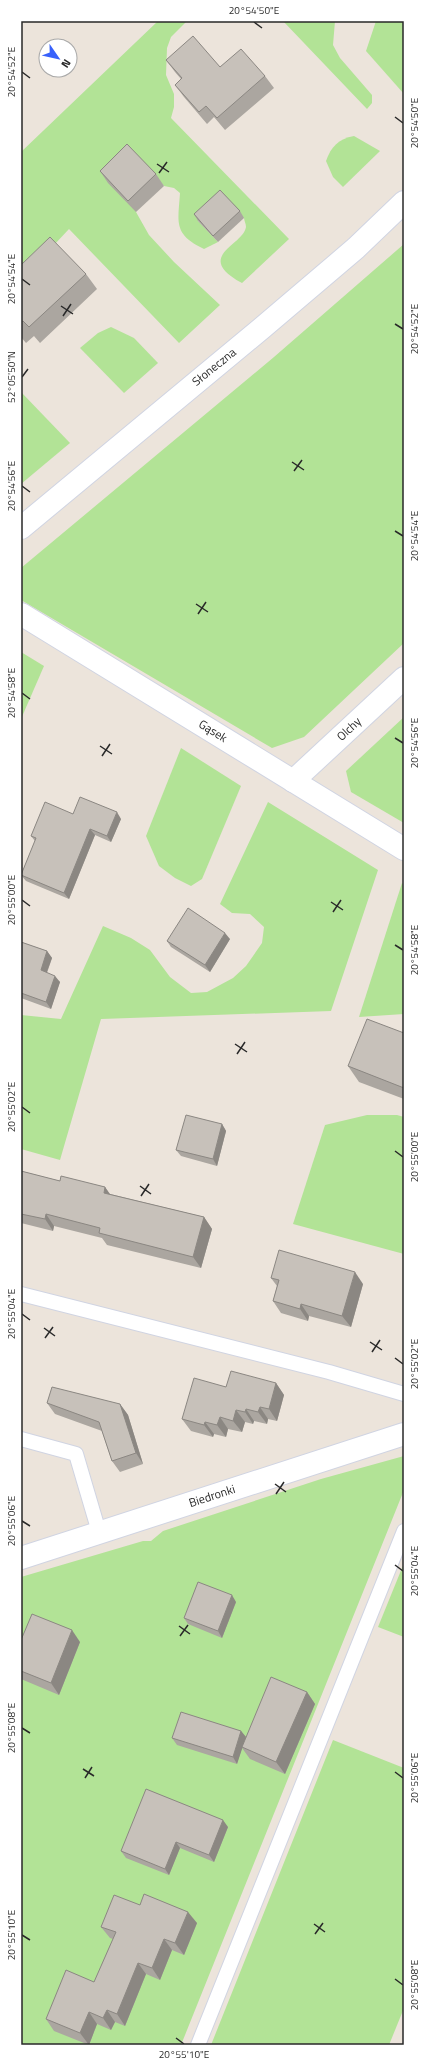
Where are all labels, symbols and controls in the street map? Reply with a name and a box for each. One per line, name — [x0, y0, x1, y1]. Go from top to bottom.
text: 20°54'50"E — [229, 3, 280, 18]
north arrow — [38, 38, 78, 78]
text: 20°54'52"E — [4, 46, 19, 97]
text: N — [58, 56, 75, 71]
text: 20°54'50"E — [407, 97, 422, 148]
text: 20°54'54"E — [4, 253, 19, 304]
text: 20°54'52"E — [407, 303, 422, 354]
street label: Słoneczna — [187, 343, 240, 390]
text: 52°05'50"N — [4, 351, 19, 403]
text: 20°54'56"E — [4, 460, 19, 511]
text: 20°54'54"E — [407, 510, 422, 561]
text: 20°54'58"E — [4, 667, 19, 718]
street label: Olchy — [332, 712, 366, 745]
street label: Gąsek — [195, 714, 232, 747]
text: 20°54'56"E — [407, 717, 422, 768]
text: 20°55'00"E — [4, 874, 19, 925]
text: 20°54'58"E — [407, 924, 422, 975]
text: 20°55'02"E — [4, 1081, 19, 1132]
text: 20°55'00"E — [407, 1131, 422, 1182]
text: 20°55'04"E — [4, 1288, 19, 1339]
text: 20°55'02"E — [407, 1338, 422, 1389]
street label: Biedronki — [186, 1479, 237, 1512]
text: 20°55'06"E — [4, 1495, 19, 1546]
text: 20°55'04"E — [407, 1545, 422, 1596]
text: 20°55'08"E — [4, 1702, 19, 1753]
text: 20°55'06"E — [407, 1752, 422, 1803]
text: 20°55'10"E — [4, 1909, 19, 1960]
text: 20°55'08"E — [407, 1959, 422, 2010]
text: 20°55'10"E — [159, 2047, 210, 2062]

